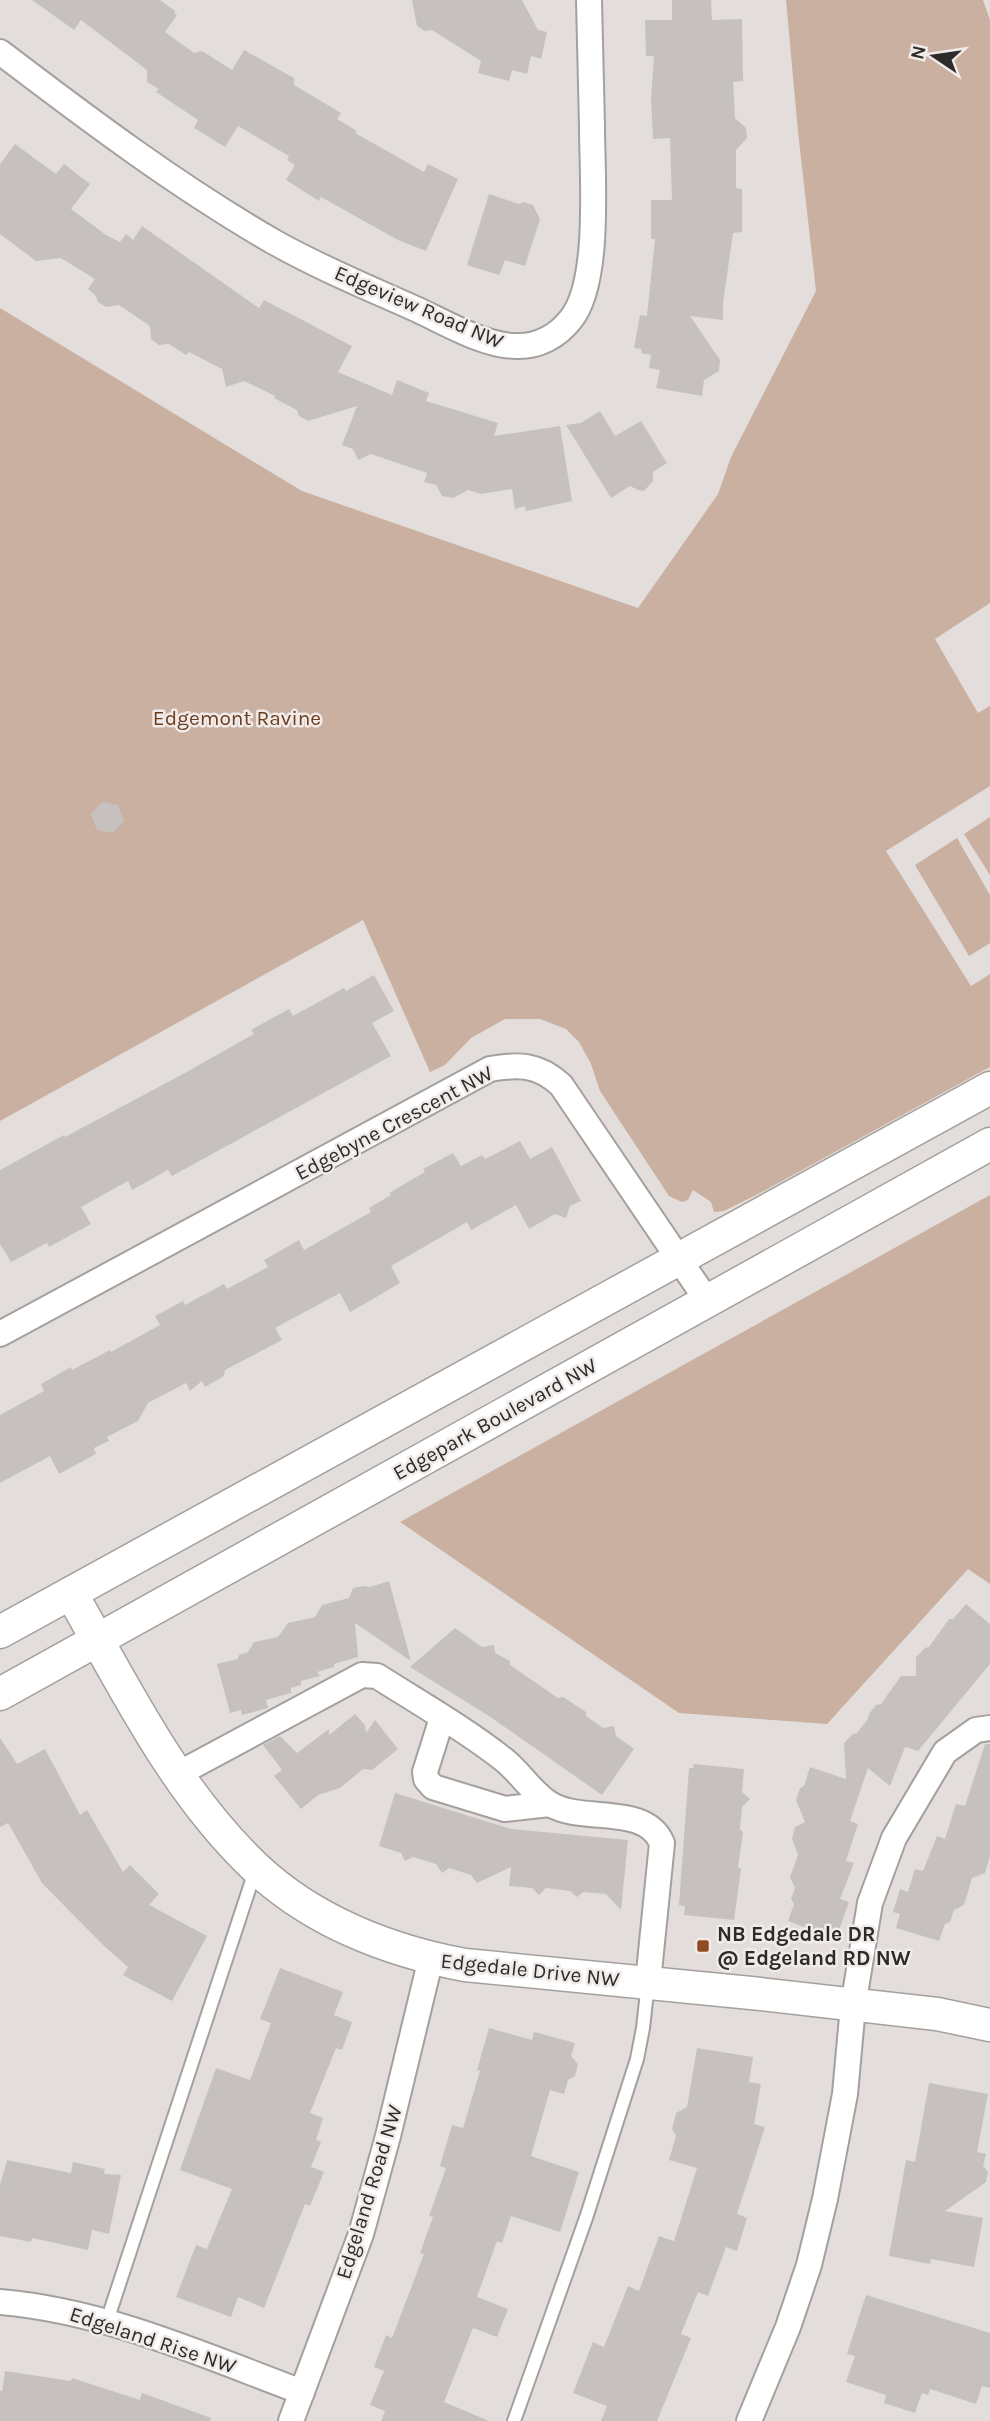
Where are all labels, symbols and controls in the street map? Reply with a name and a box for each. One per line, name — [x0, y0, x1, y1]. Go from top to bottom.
north arrow — [899, 21, 969, 91]
text: N — [906, 43, 931, 62]
street label: Edgeview Road NW — [331, 261, 507, 354]
park label: Edgemont Ravine — [153, 706, 321, 730]
street label: Edgebyne Crescent NW — [291, 1061, 497, 1185]
street label: Edgepark Boulevard NW — [389, 1353, 601, 1485]
place label: NB Edgedale DR @ Edgeland RD NW — [717, 1922, 911, 1970]
marker: NB Edgedale DR @ Edgeland RD NW — [695, 1938, 711, 1954]
street label: Edgedale Drive NW — [439, 1949, 621, 1991]
street label: Edgeland Road NW — [331, 2102, 407, 2282]
street label: Edgeland Rise NW — [67, 2302, 239, 2378]

